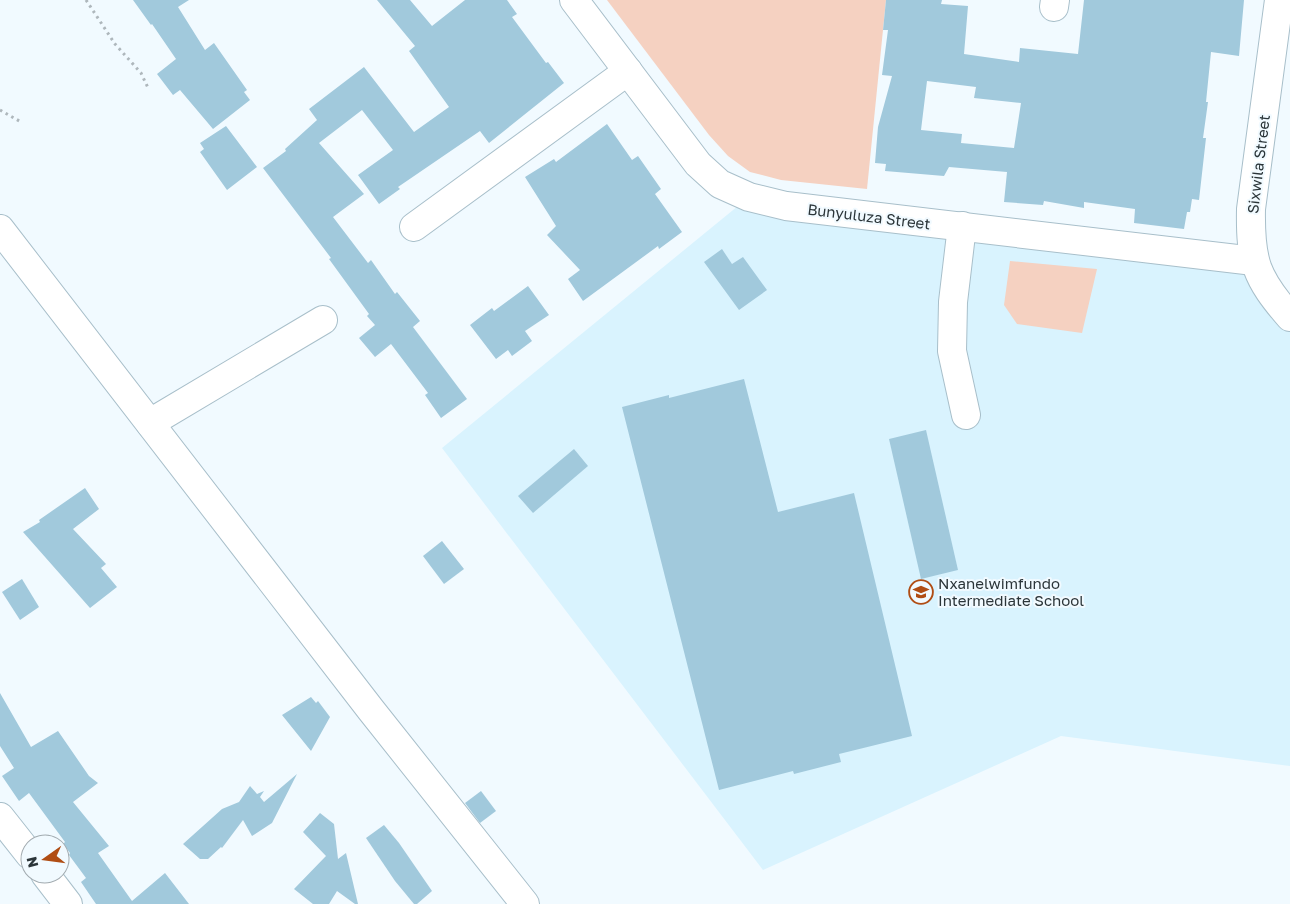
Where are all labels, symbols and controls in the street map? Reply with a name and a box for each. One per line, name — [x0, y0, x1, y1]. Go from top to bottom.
street label: Sixwila Street — [1243, 113, 1273, 215]
street label: Bunyuluza Street — [807, 200, 931, 232]
place label: Nxanelwimfundo Intermediate School — [938, 574, 1084, 609]
school or university icon: Nxanelwimfundo Intermediate School — [908, 579, 934, 605]
north arrow — [20, 834, 70, 884]
text: N — [22, 855, 41, 869]

